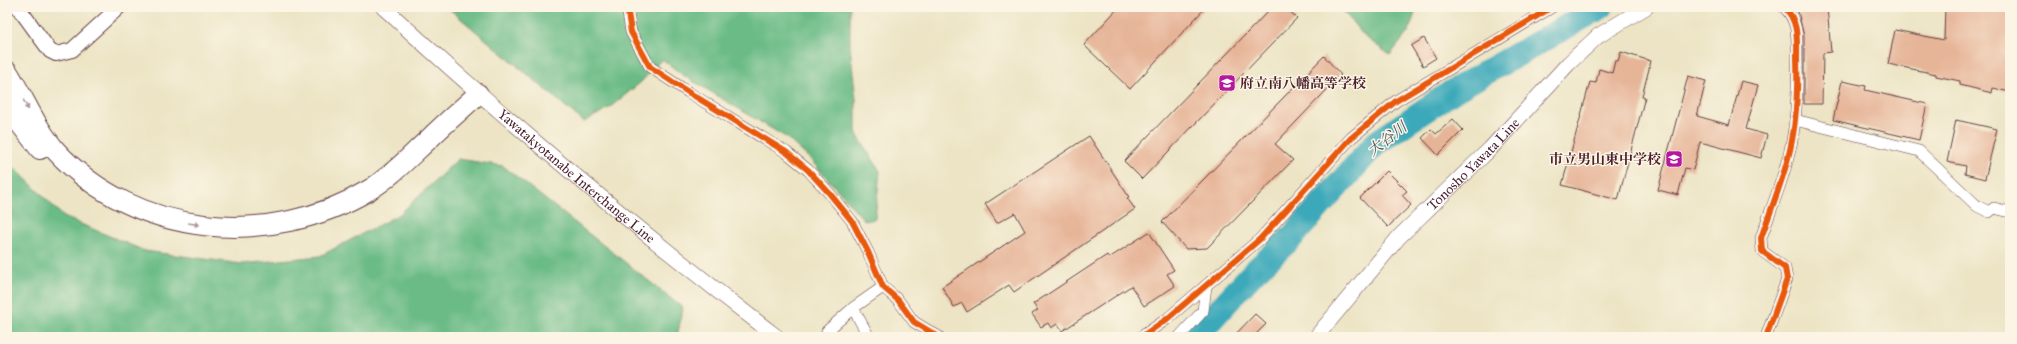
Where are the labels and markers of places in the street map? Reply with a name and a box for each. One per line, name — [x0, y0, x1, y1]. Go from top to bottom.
school or university icon: 府立南八幡高等学校 — [1217, 73, 1237, 93]
place label: 府立南八幡高等学校 — [1240, 75, 1366, 92]
school or university icon: 市立男山東中学校 — [1664, 149, 1684, 169]
place label: 市立男山東中学校 — [1549, 151, 1661, 168]

